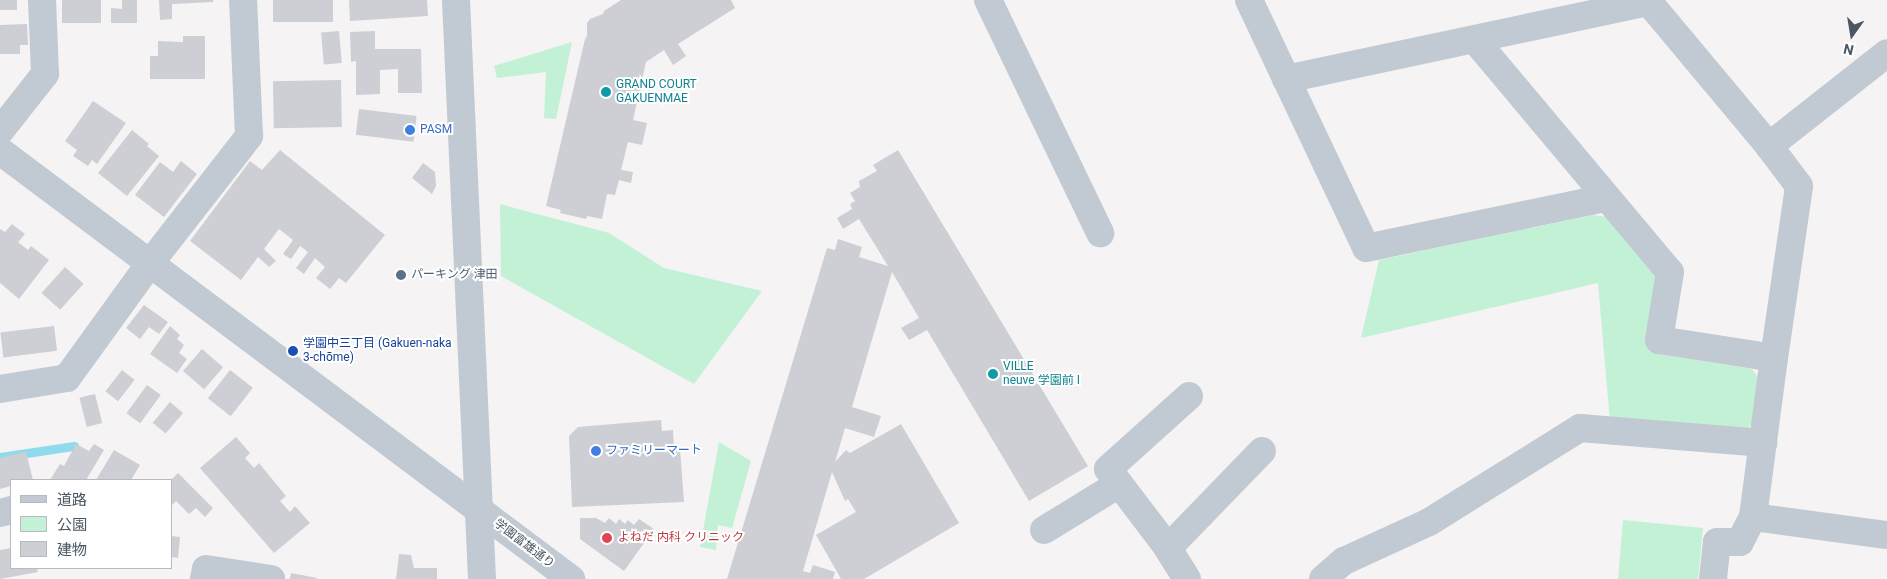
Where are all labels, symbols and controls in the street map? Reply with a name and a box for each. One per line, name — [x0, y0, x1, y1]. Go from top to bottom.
north arrow — [1827, 10, 1877, 60]
text: N — [1842, 41, 1855, 59]
place label: GRAND COURT GAKUENMAE — [616, 78, 697, 106]
marker: GRAND COURT GAKUENMAE — [600, 86, 612, 98]
place label: PASM — [420, 123, 452, 137]
marker: PASM — [404, 124, 416, 136]
place label: パーキング 津田 — [411, 268, 498, 282]
marker: パーキング 津田 — [395, 269, 407, 281]
place label: 学園中三丁目 (Gakuen-naka 3-chōme) — [303, 337, 452, 365]
marker: 学園中三丁目 (Gakuen-naka 3-chōme) — [287, 345, 299, 357]
place label: VILLE neuve 学園前 I — [1003, 360, 1080, 388]
marker: VILLE neuve 学園前 I — [987, 368, 999, 380]
place label: ファミリーマート — [606, 444, 702, 458]
marker: ファミリーマート — [590, 445, 602, 457]
legend — [10, 479, 172, 569]
text: 道路 — [57, 491, 87, 509]
text: 公園 — [57, 516, 87, 534]
street label: 学園富雄通り — [491, 517, 557, 571]
marker: よねだ 内科 クリニック — [600, 531, 614, 545]
place label: よねだ 内科 クリニック — [618, 531, 744, 545]
text: 建物 — [57, 541, 87, 559]

